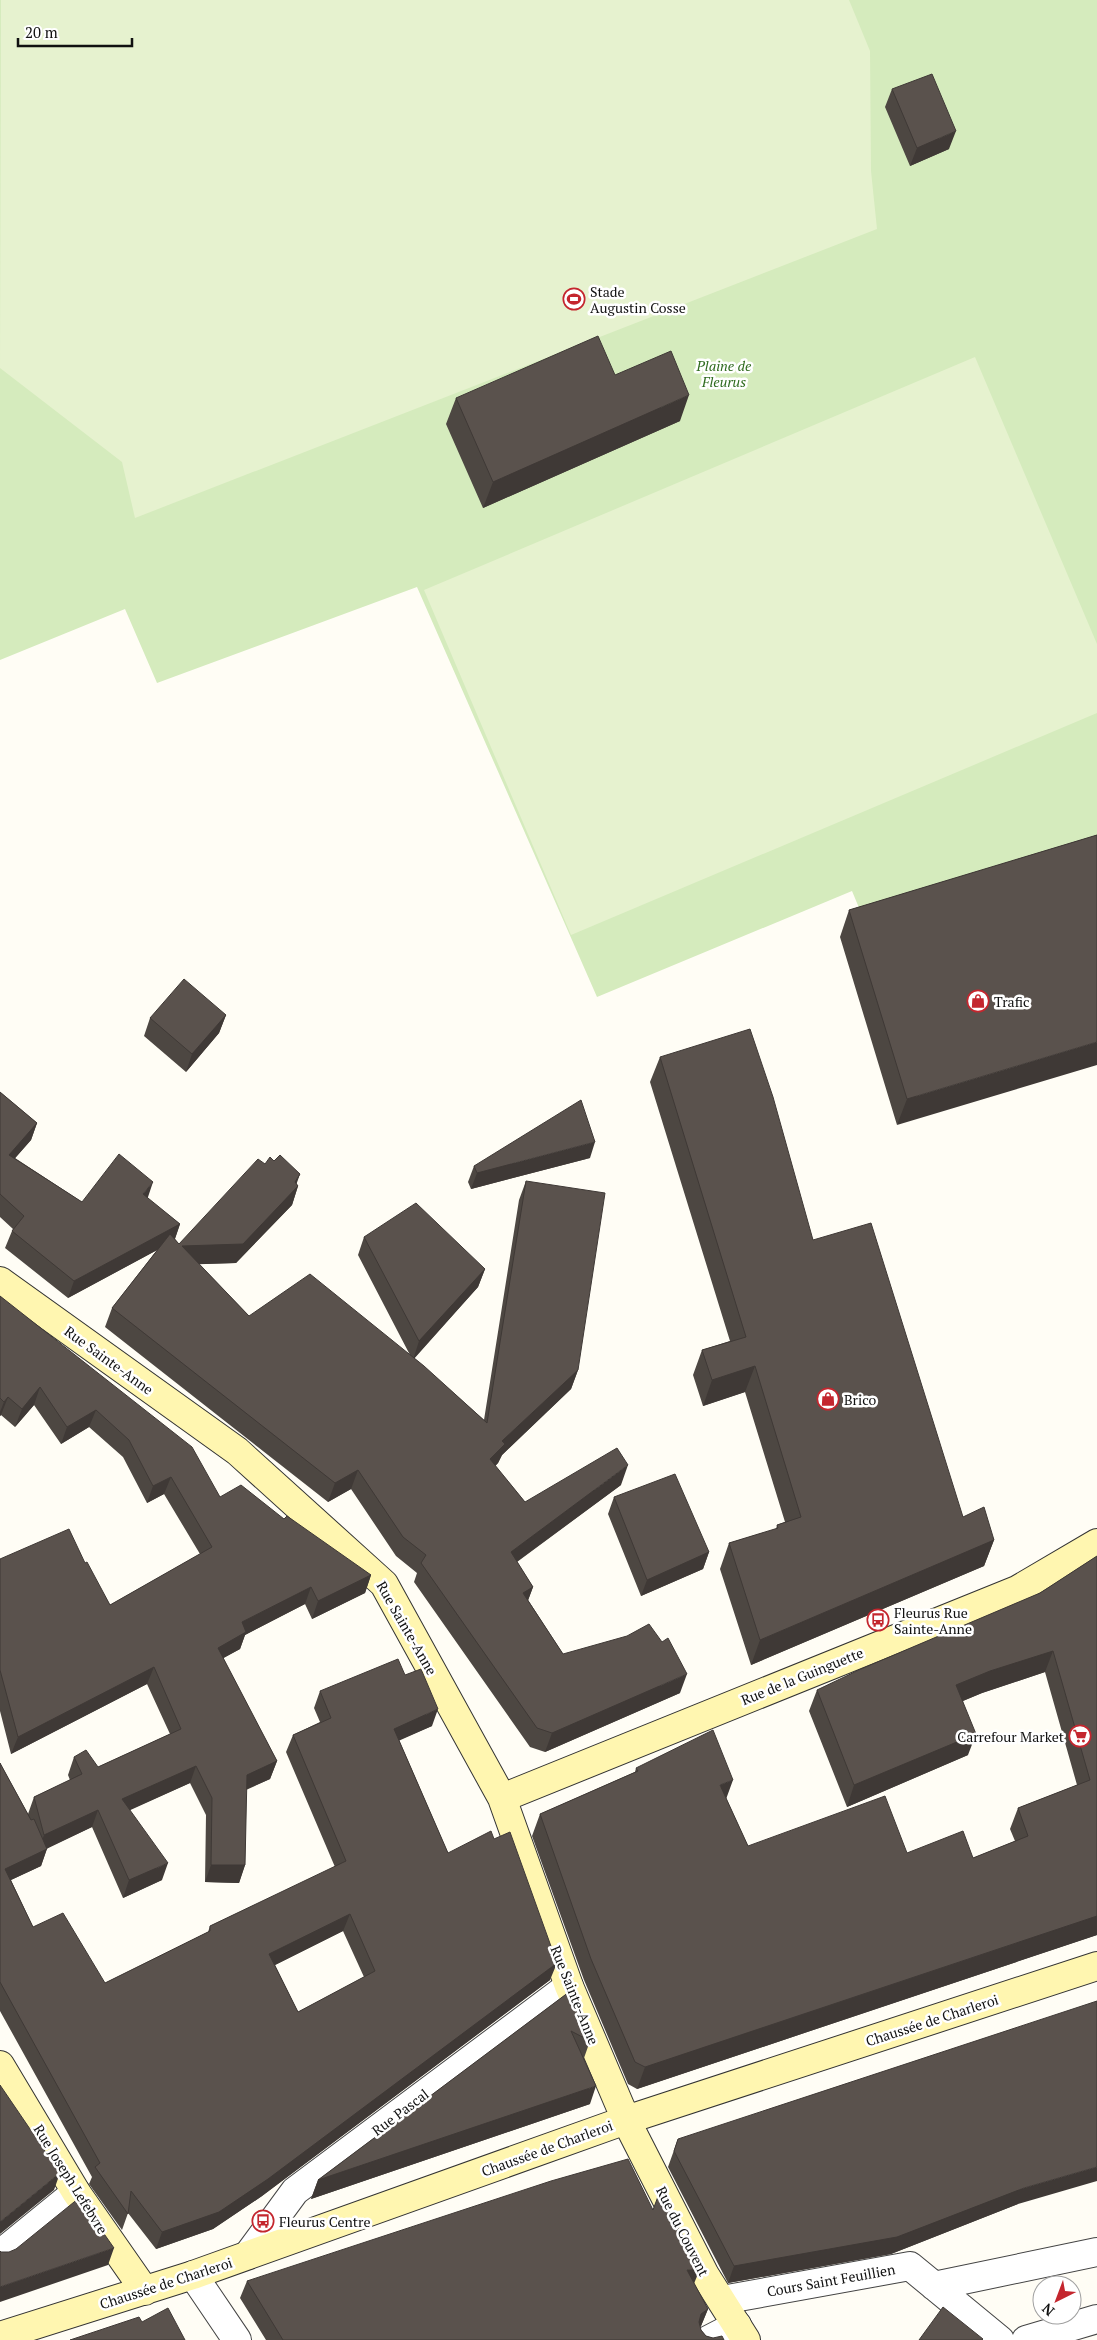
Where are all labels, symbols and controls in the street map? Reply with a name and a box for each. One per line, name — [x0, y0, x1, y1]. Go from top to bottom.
scale bar — [18, 15, 131, 47]
text: 20 m — [25, 22, 58, 42]
place label: Stade Augustin Cosse — [590, 282, 686, 317]
sports icon: Stade Augustin Cosse — [562, 287, 586, 311]
park label: Plaine de Fleurus — [696, 356, 752, 391]
shop icon: Trafic — [966, 989, 990, 1013]
place label: Trafic — [994, 992, 1030, 1011]
street label: Rue Sainte-Anne — [61, 1321, 157, 1399]
shop icon: Brico — [816, 1387, 840, 1411]
place label: Brico — [844, 1390, 876, 1409]
street label: Rue Sainte-Anne — [372, 1578, 442, 1678]
place label: Fleurus Rue Sainte-Anne — [894, 1603, 972, 1638]
bus stop icon: Fleurus Rue Sainte-Anne — [866, 1608, 890, 1632]
street label: Rue de la Guinguette — [738, 1643, 866, 1709]
supermarket icon: Carrefour Market — [1068, 1724, 1092, 1748]
place label: Carrefour Market — [957, 1727, 1065, 1746]
street label: Rue Sainte-Anne — [546, 1943, 604, 2047]
street label: Chaussée de Charleroi — [863, 1990, 1001, 2050]
street label: Rue Pascal — [368, 2084, 432, 2140]
street label: Chaussée de Charleroi — [479, 2115, 615, 2181]
street label: Rue Joseph Lefebvre — [30, 2121, 112, 2237]
street label: Rue du Couvent — [652, 2183, 714, 2280]
bus stop icon: Fleurus Centre — [251, 2209, 275, 2233]
place label: Fleurus Centre — [279, 2212, 370, 2231]
street label: Chaussée de Charleroi — [97, 2253, 235, 2313]
street label: Cours Saint Feuillien — [765, 2259, 897, 2301]
north arrow — [1032, 2275, 1082, 2325]
text: N — [1037, 2299, 1058, 2321]

